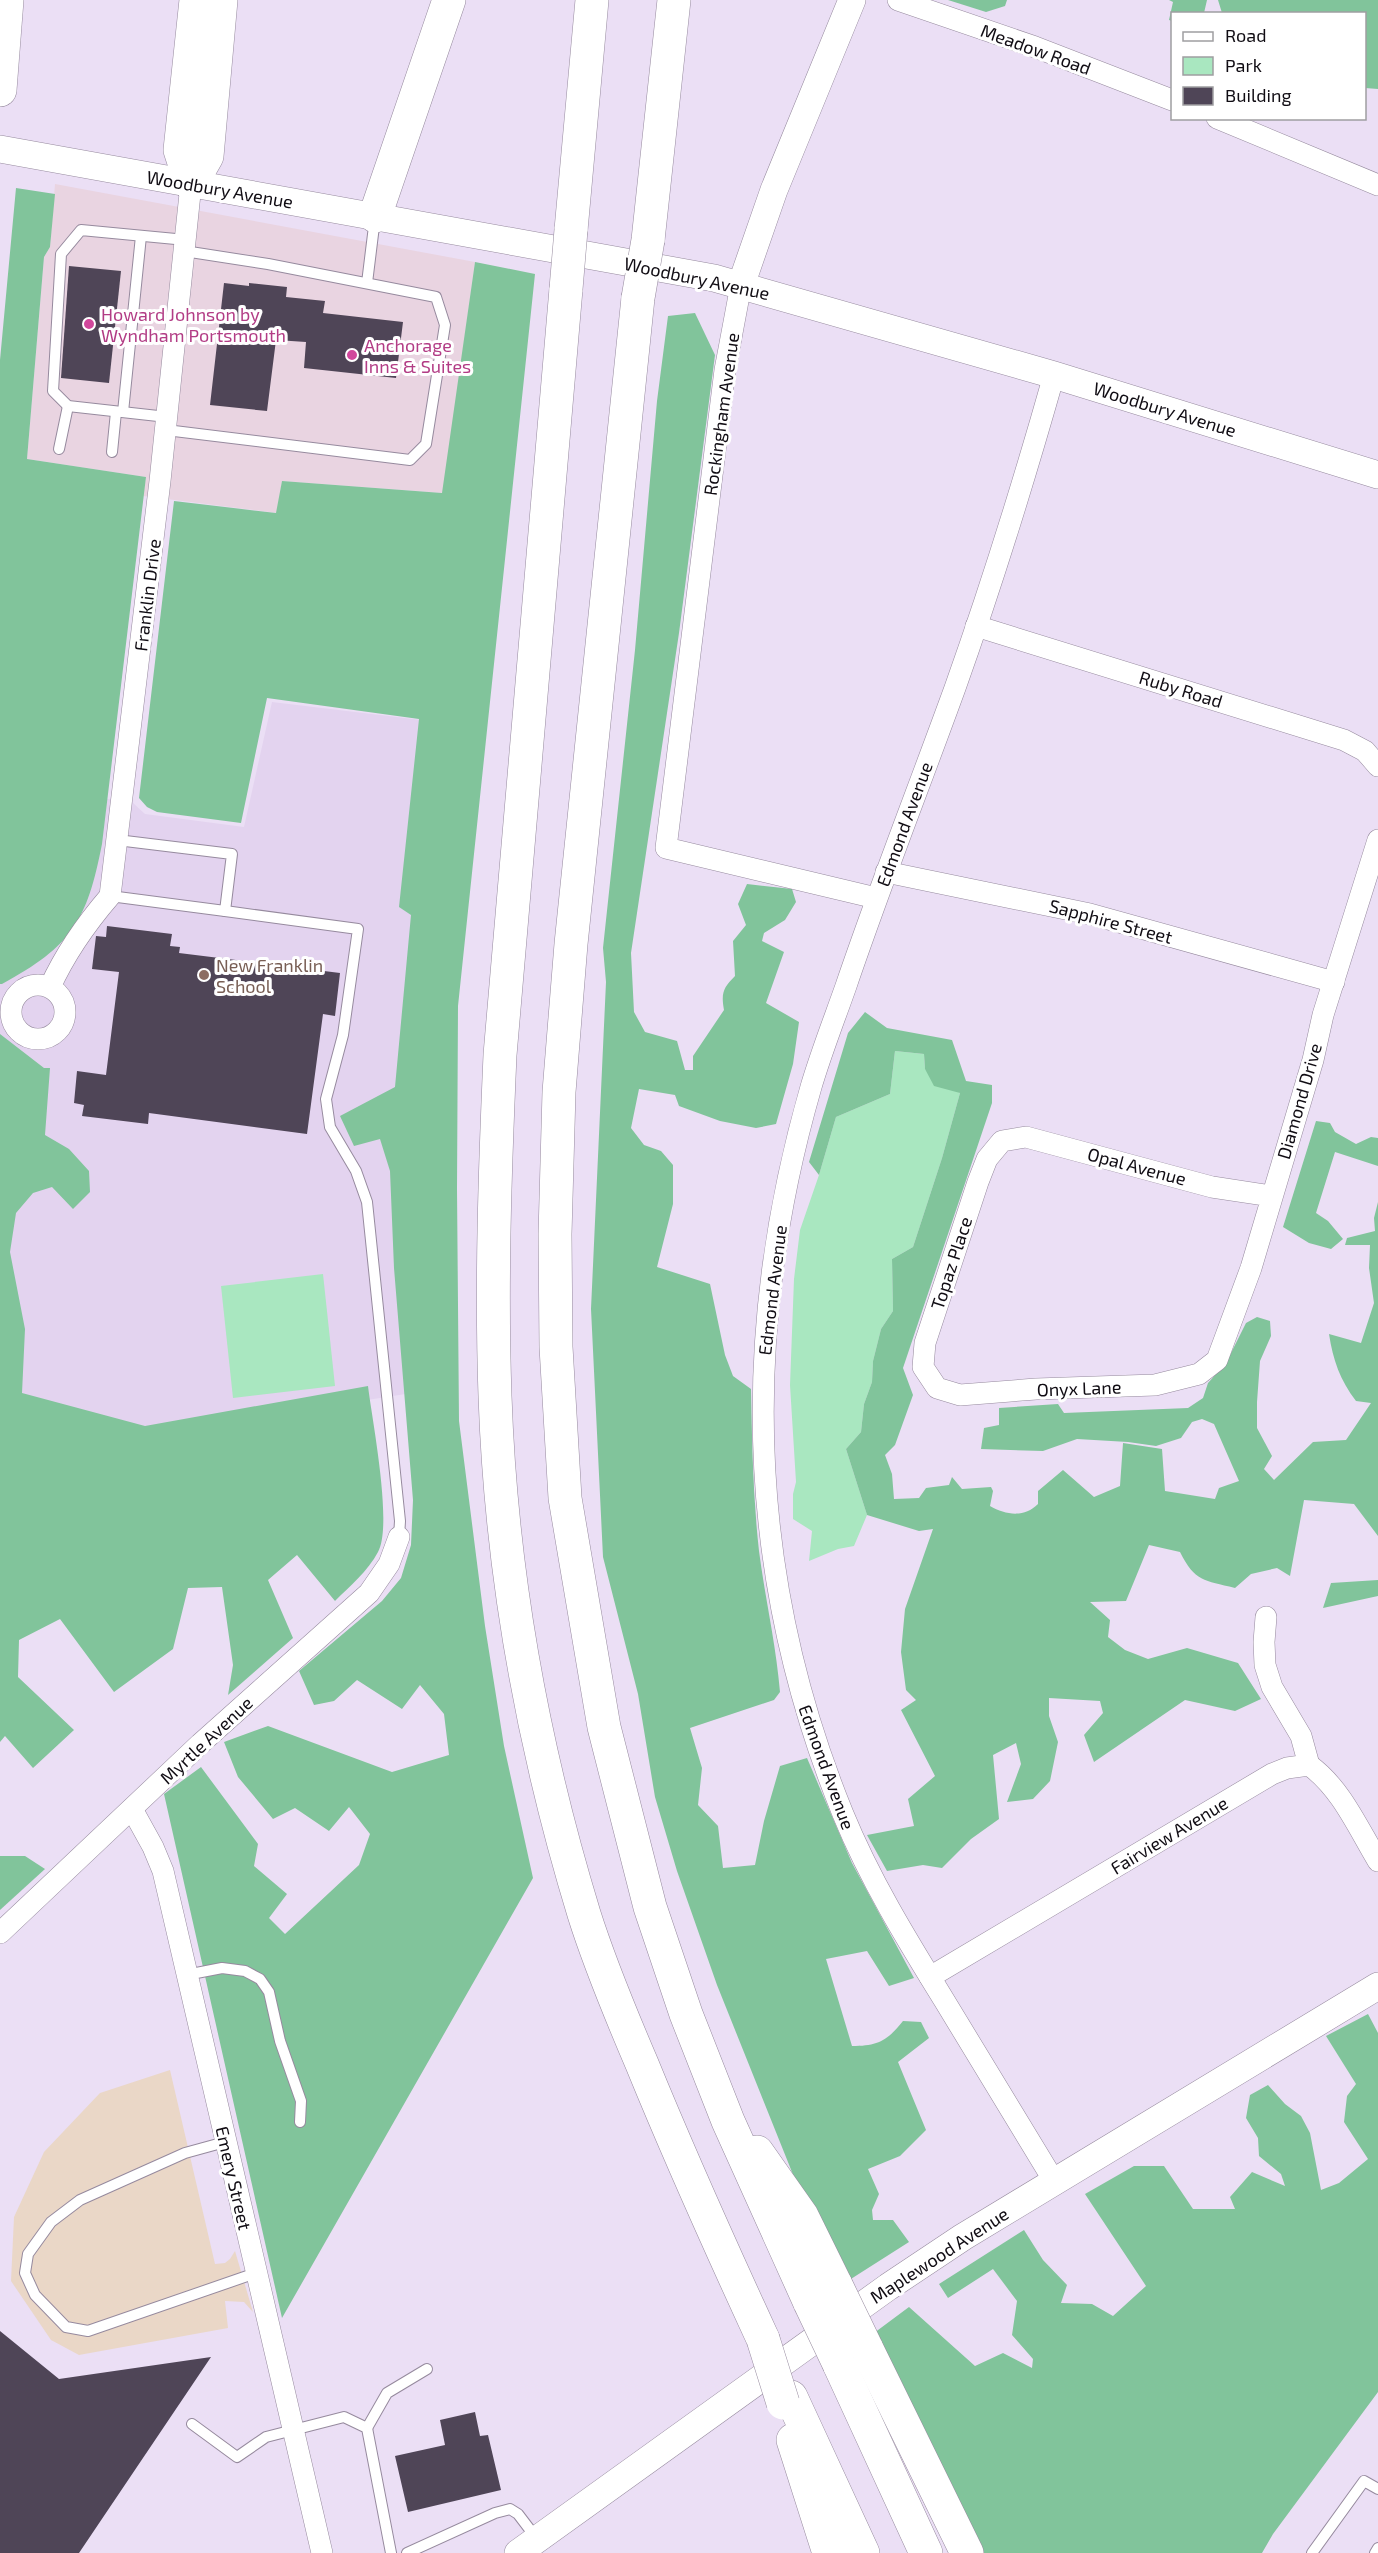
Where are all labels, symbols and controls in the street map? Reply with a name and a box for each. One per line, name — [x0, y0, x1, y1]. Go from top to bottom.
legend — [1171, 12, 1366, 120]
street label: Meadow Road — [978, 19, 1094, 79]
text: Road — [1225, 24, 1266, 46]
text: Park — [1225, 54, 1262, 76]
text: Building — [1225, 84, 1292, 106]
street label: Woodbury Avenue — [145, 165, 295, 213]
street label: Woodbury Avenue — [622, 252, 772, 304]
place label: Howard Johnson by Wyndham Portsmouth — [101, 303, 286, 346]
marker: Howard Johnson by Wyndham Portsmouth — [82, 317, 96, 331]
street label: Rockingham Avenue — [699, 331, 743, 497]
place label: Anchorage Inns & Suites — [364, 334, 471, 377]
marker: Anchorage Inns & Suites — [345, 348, 359, 362]
street label: Woodbury Avenue — [1091, 377, 1239, 441]
street label: Franklin Drive — [129, 538, 165, 652]
street label: Ruby Road — [1137, 666, 1225, 712]
street label: Edmond Avenue — [871, 759, 937, 889]
street label: Sapphire Street — [1047, 894, 1175, 948]
place label: New Franklin School — [216, 954, 323, 997]
marker: New Franklin School — [197, 968, 211, 982]
street label: Diamond Drive — [1272, 1040, 1326, 1162]
street label: Opal Avenue — [1085, 1142, 1189, 1190]
street label: Topaz Place — [926, 1214, 976, 1312]
street label: Edmond Avenue — [753, 1224, 791, 1356]
street label: Onyx Lane — [1036, 1376, 1122, 1400]
street label: Myrtle Avenue — [155, 1692, 257, 1788]
street label: Edmond Avenue — [794, 1702, 860, 1832]
street label: Fairview Avenue — [1106, 1791, 1232, 1879]
street label: Emery Street — [211, 2124, 257, 2232]
street label: Maplewood Avenue — [866, 2202, 1012, 2308]

